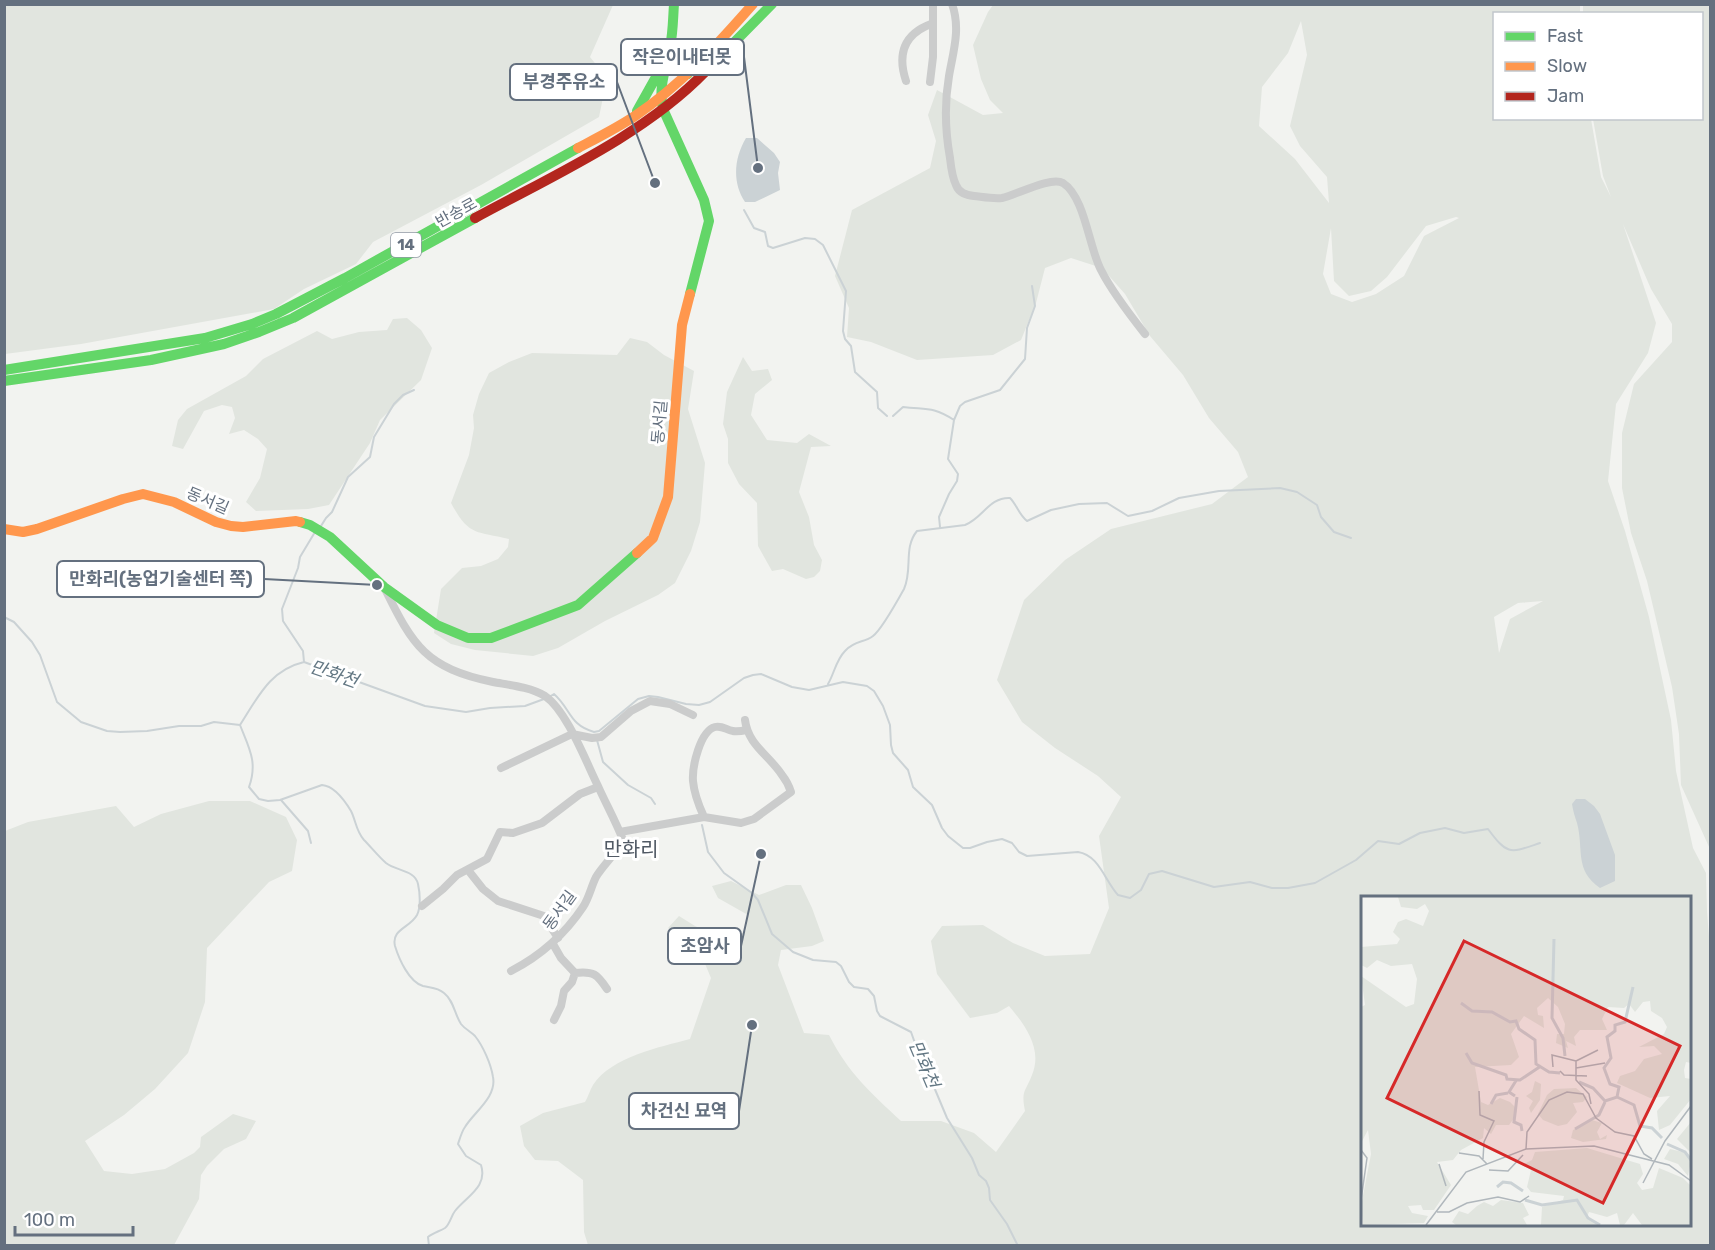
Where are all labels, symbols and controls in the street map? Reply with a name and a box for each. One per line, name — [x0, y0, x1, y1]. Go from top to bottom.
legend — [1493, 12, 1703, 120]
text: Fast — [1547, 25, 1583, 47]
callout: 작은이내터못 — [621, 39, 744, 75]
text: 작은이내터못 — [632, 46, 732, 68]
text: Slow — [1547, 55, 1587, 77]
callout: 부경주유소 — [510, 64, 617, 100]
text: 부경주유소 — [523, 71, 605, 93]
text: Jam — [1547, 85, 1584, 107]
street label: 반송로 — [432, 193, 480, 231]
road number: 14 — [391, 233, 421, 257]
street label: 동서길 — [648, 399, 671, 445]
street label: 동서길 — [184, 483, 232, 518]
callout: 만화리(농업기술센터 쪽) — [57, 561, 264, 597]
text: 만화리(농업기술센터 쪽) — [69, 568, 253, 590]
water label: 만화천 — [307, 656, 363, 693]
district label: 만화리 — [603, 837, 659, 861]
street label: 동서길 — [539, 887, 580, 934]
inset map — [1361, 896, 1691, 1226]
callout: 초암사 — [668, 928, 741, 964]
text: 초암사 — [680, 935, 730, 957]
water label: 만화천 — [904, 1037, 945, 1093]
callout: 차건신 묘역 — [629, 1093, 739, 1129]
text: 차건신 묘역 — [641, 1100, 727, 1122]
scale bar — [15, 1199, 134, 1237]
text: 100 m — [24, 1209, 75, 1231]

